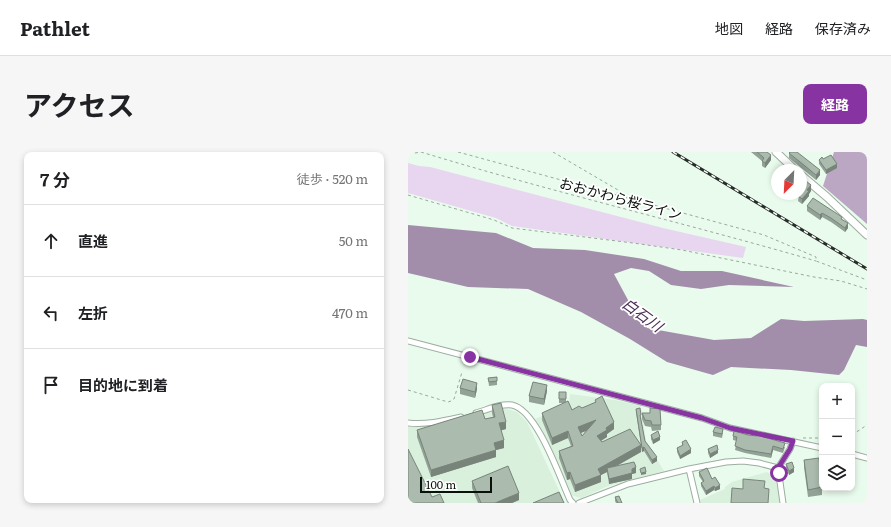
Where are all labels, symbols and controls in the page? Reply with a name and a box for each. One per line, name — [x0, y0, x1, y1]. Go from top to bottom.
text: Pathlet — [20, 14, 90, 42]
text: 地図 — [715, 18, 743, 38]
text: 経路 — [765, 18, 793, 38]
text: 保存済み — [815, 18, 871, 38]
text: アクセス — [24, 83, 135, 125]
button: 経路 — [803, 84, 867, 124]
north arrow — [771, 164, 807, 200]
text: 7 分 — [40, 166, 70, 191]
text: 徒歩 · 520 m — [297, 169, 368, 188]
street label: おおかわら桜ライン — [558, 172, 684, 224]
text: 直進 — [78, 229, 108, 252]
icon: ahead — [40, 230, 62, 252]
text: 50 m — [339, 231, 368, 250]
water label: 白石川 — [618, 291, 670, 338]
text: 左折 — [78, 301, 108, 324]
icon: left — [40, 302, 62, 324]
text: 470 m — [332, 303, 368, 322]
route end — [461, 348, 479, 366]
text: 目的地に到着 — [78, 373, 168, 396]
icon: arrive — [40, 374, 62, 396]
map controls — [819, 383, 855, 491]
button: + — [819, 383, 855, 419]
button: − — [819, 419, 855, 455]
button: layers — [819, 455, 855, 491]
route start — [770, 464, 788, 482]
scale bar — [420, 475, 492, 494]
text: 100 m — [426, 476, 456, 492]

